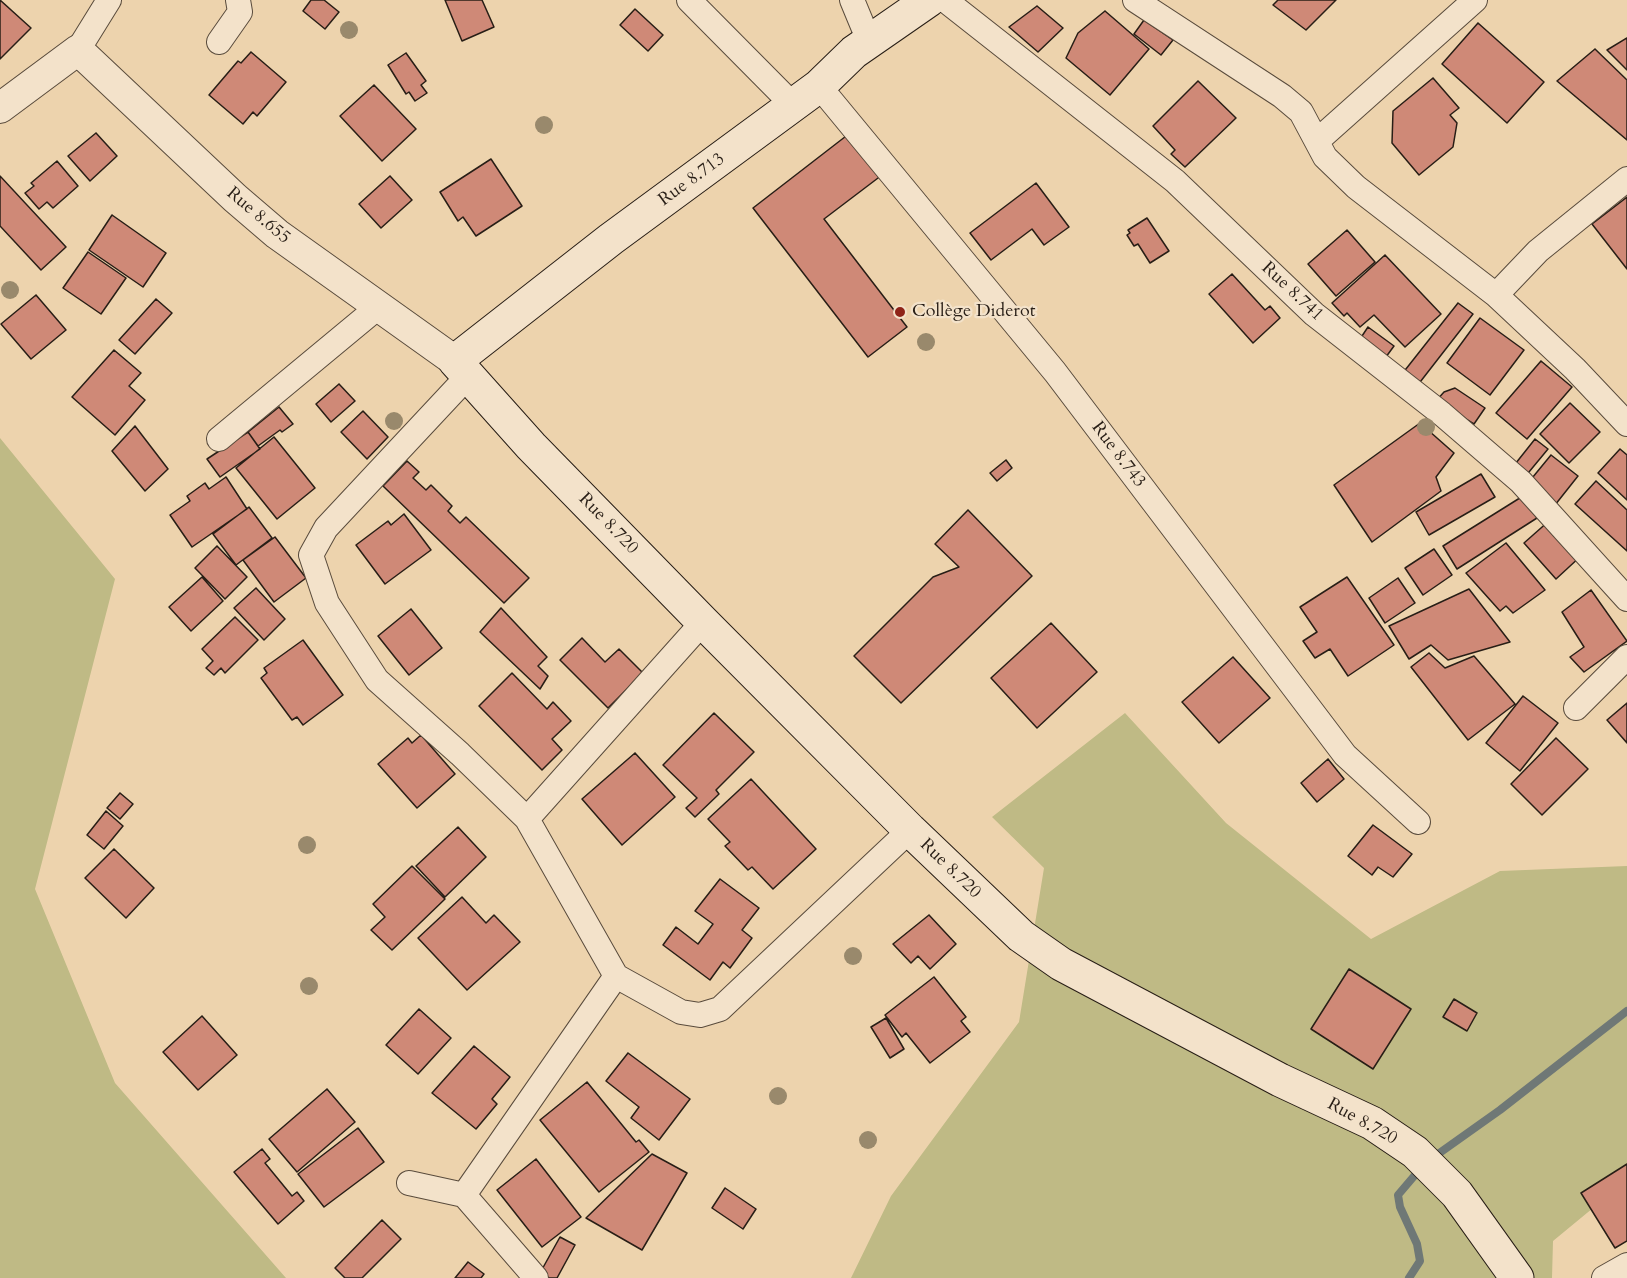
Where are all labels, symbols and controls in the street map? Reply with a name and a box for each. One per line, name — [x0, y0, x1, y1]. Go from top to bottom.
street label: Rue 8.713 — [655, 149, 729, 211]
street label: Rue 8.655 — [222, 183, 294, 249]
street label: Rue 8.741 — [1257, 258, 1327, 326]
place label: Collège Diderot — [912, 301, 1035, 323]
marker: Collège Diderot — [893, 305, 907, 319]
street label: Rue 8.743 — [1086, 418, 1150, 492]
street label: Rue 8.720 — [574, 489, 642, 559]
street label: Rue 8.720 — [915, 835, 985, 903]
street label: Rue 8.720 — [1323, 1094, 1401, 1150]

